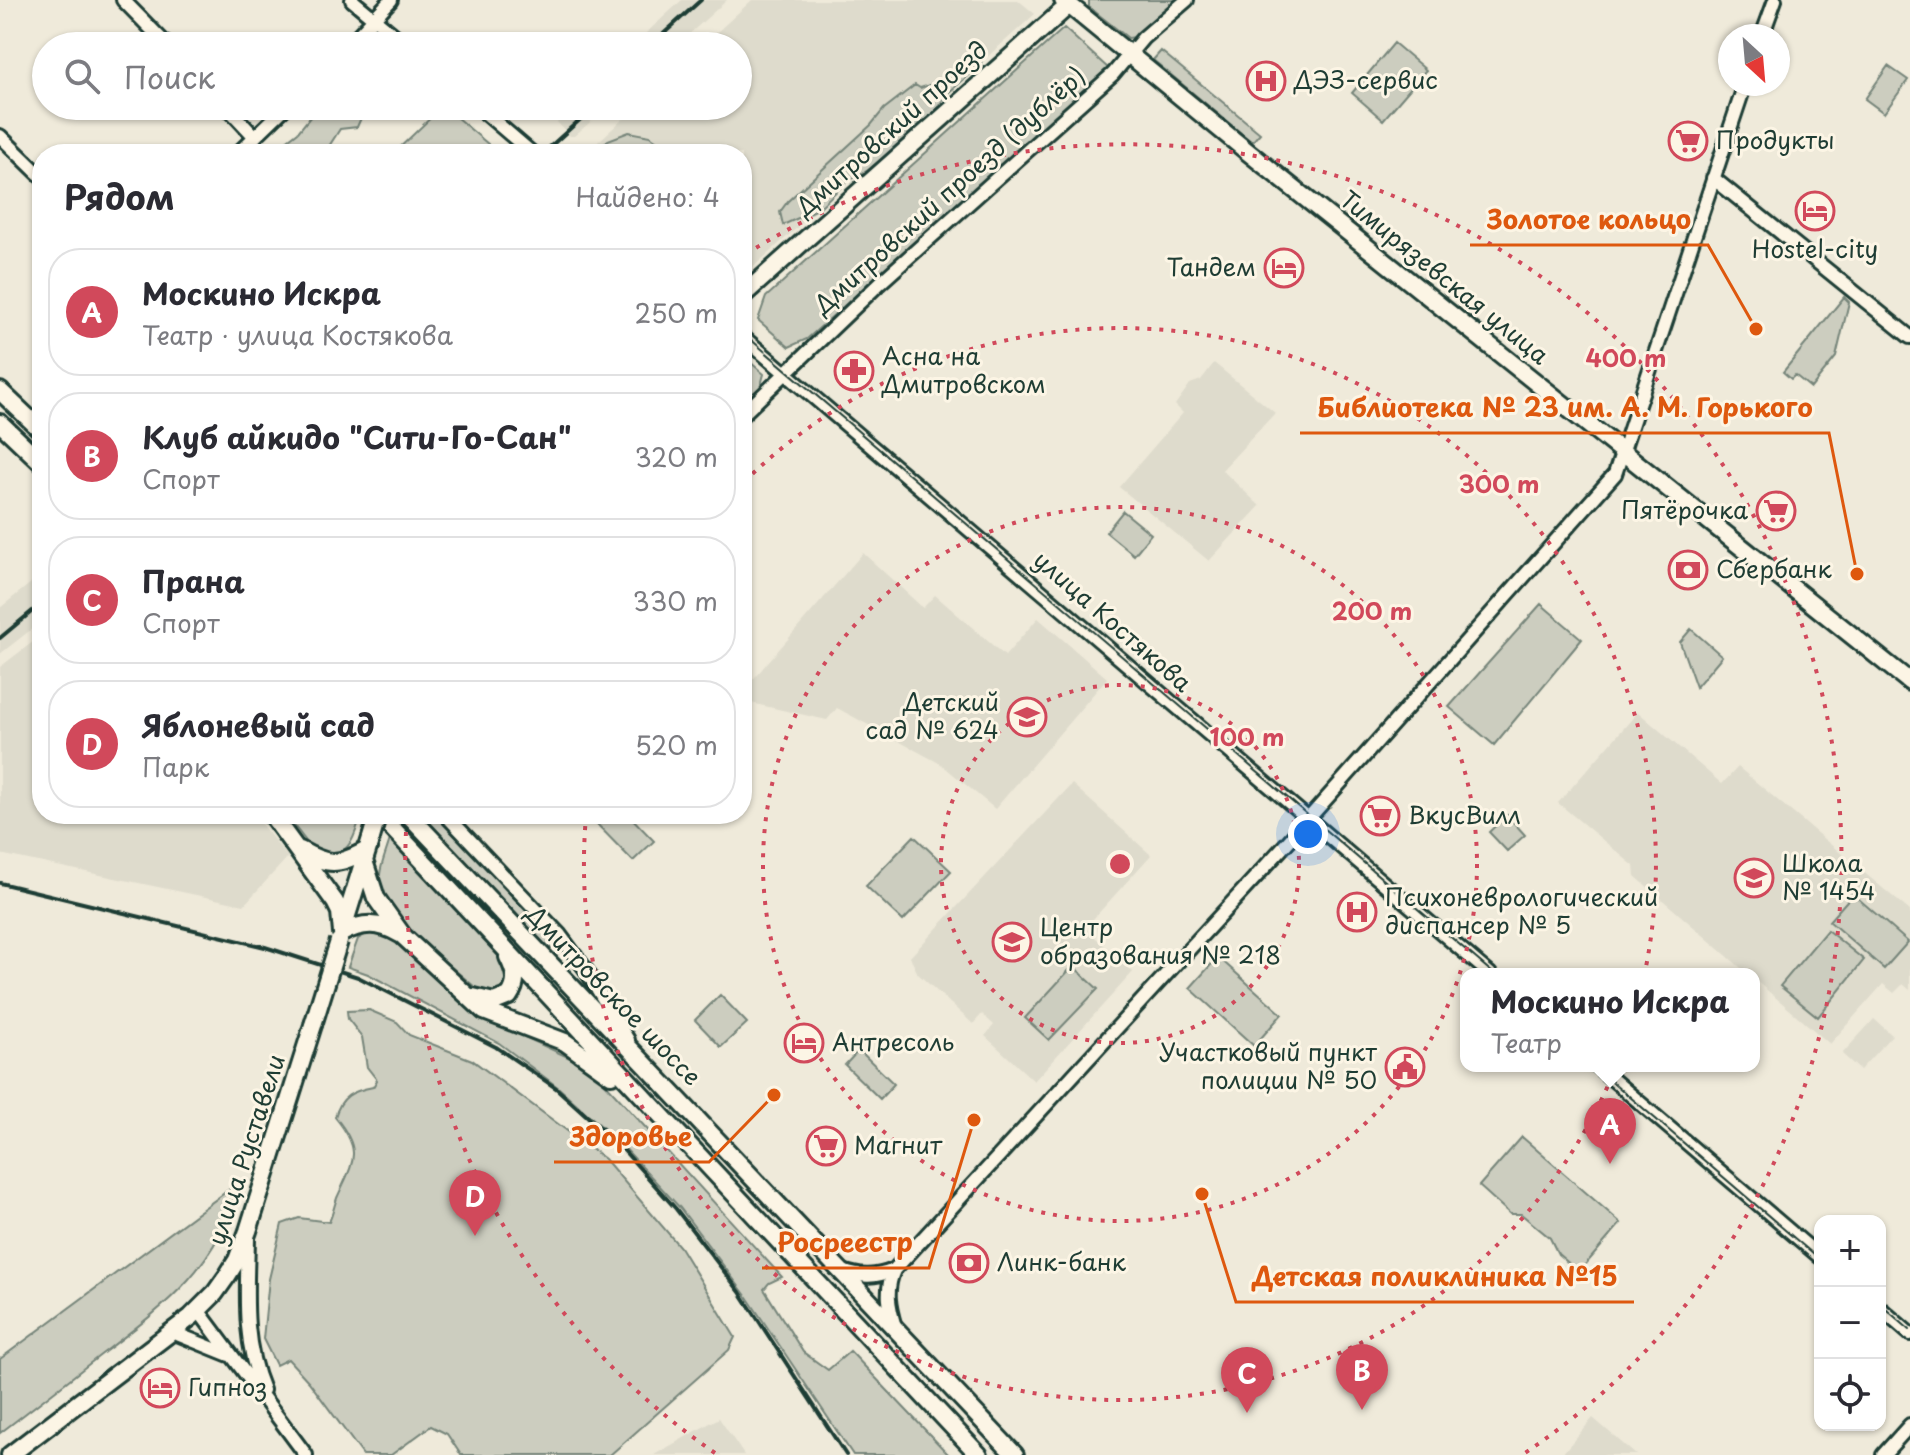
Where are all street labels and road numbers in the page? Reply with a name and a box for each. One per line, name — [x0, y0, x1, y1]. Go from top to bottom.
street label: Дмитровский проезд — [786, 31, 995, 224]
street label: Дмитровский проезд (дублёр) — [804, 57, 1093, 322]
street label: Тимирязевская улица — [1333, 181, 1557, 372]
street label: улица Костякова — [1026, 541, 1201, 700]
street label: Дмитровское шоссе — [518, 895, 710, 1093]
street label: улица Руставели — [197, 1049, 293, 1249]

